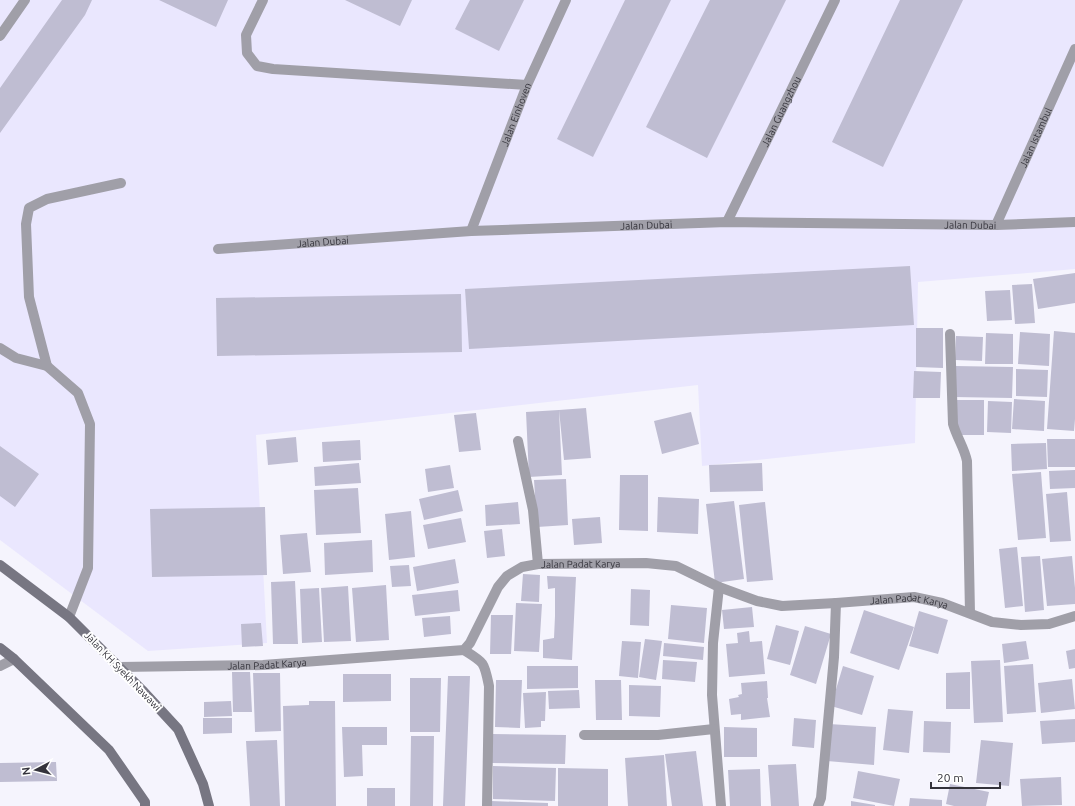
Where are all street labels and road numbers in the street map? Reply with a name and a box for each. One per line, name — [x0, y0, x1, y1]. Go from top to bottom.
street label: Jalan Guangzhou — [760, 75, 803, 149]
street label: Jalan Einhoven — [499, 81, 533, 148]
street label: Jalan Istambul — [1018, 106, 1054, 169]
street label: Jalan Dubai — [620, 219, 672, 232]
street label: Jalan Dubai — [944, 219, 996, 231]
street label: Jalan Dubai — [296, 235, 349, 249]
street label: Jalan Padat Karya — [541, 558, 620, 570]
street label: Jalan Padat Karya — [869, 592, 950, 611]
street label: Jalan KH Syekh Nawawi — [82, 630, 163, 713]
street label: Jalan Padat Karya — [227, 657, 307, 671]

